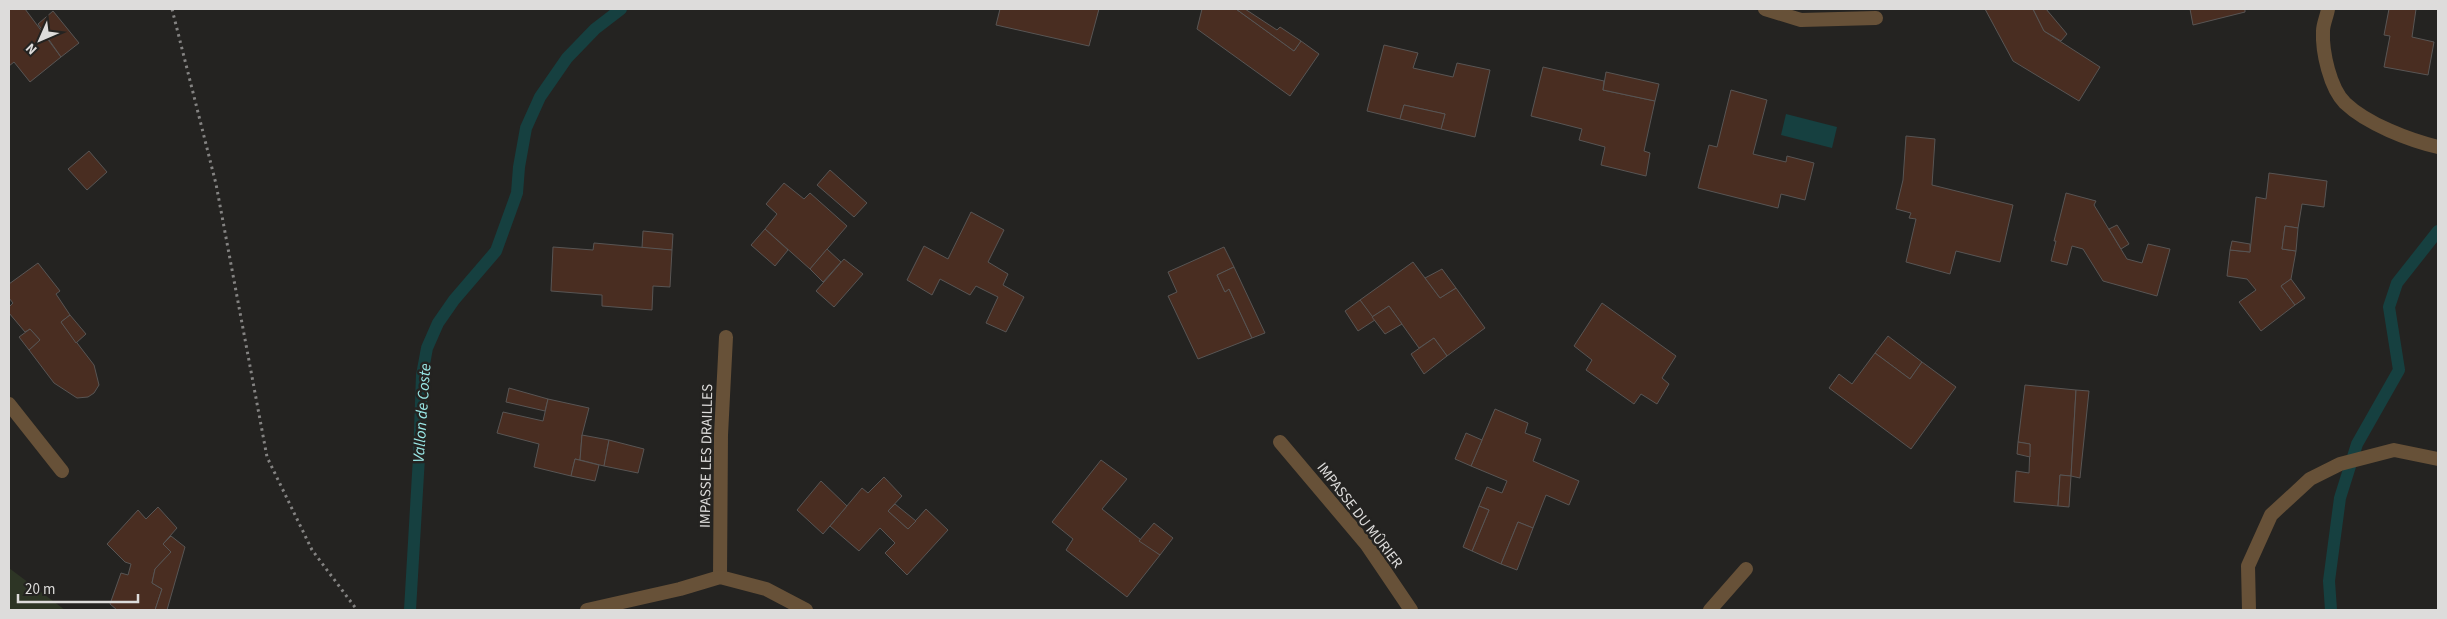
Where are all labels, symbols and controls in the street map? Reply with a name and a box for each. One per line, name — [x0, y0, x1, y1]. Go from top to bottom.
north arrow — [15, 15, 65, 65]
text: N — [21, 38, 42, 59]
water label: Vallon de Coste — [408, 362, 436, 463]
street label: IMPASSE LES DRAILLES — [695, 384, 718, 528]
street label: IMPASSE DU MÛRIER — [1312, 458, 1408, 573]
scale bar — [18, 572, 138, 604]
text: 20 m — [25, 579, 55, 600]

